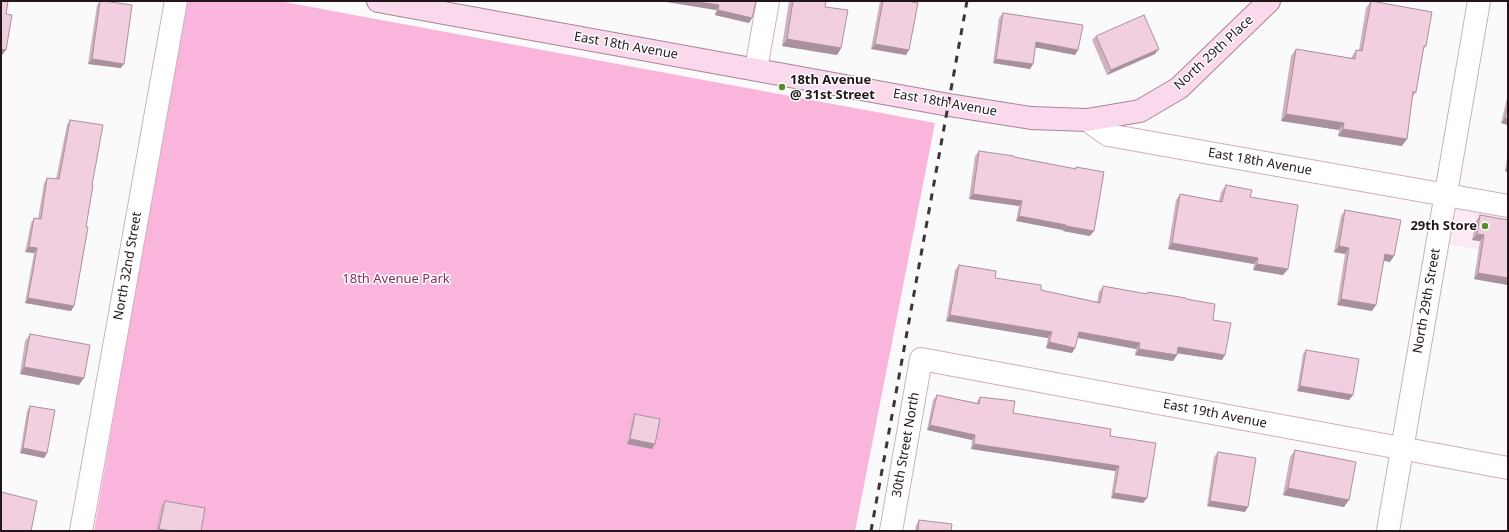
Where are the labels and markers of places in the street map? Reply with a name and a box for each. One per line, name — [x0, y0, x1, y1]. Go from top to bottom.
place label: 18th Avenue @ 31st Street — [790, 72, 875, 103]
marker: 18th Avenue @ 31st Street — [777, 82, 787, 92]
place label: 29th Store — [1410, 218, 1477, 234]
marker: 29th Store — [1480, 221, 1490, 231]

